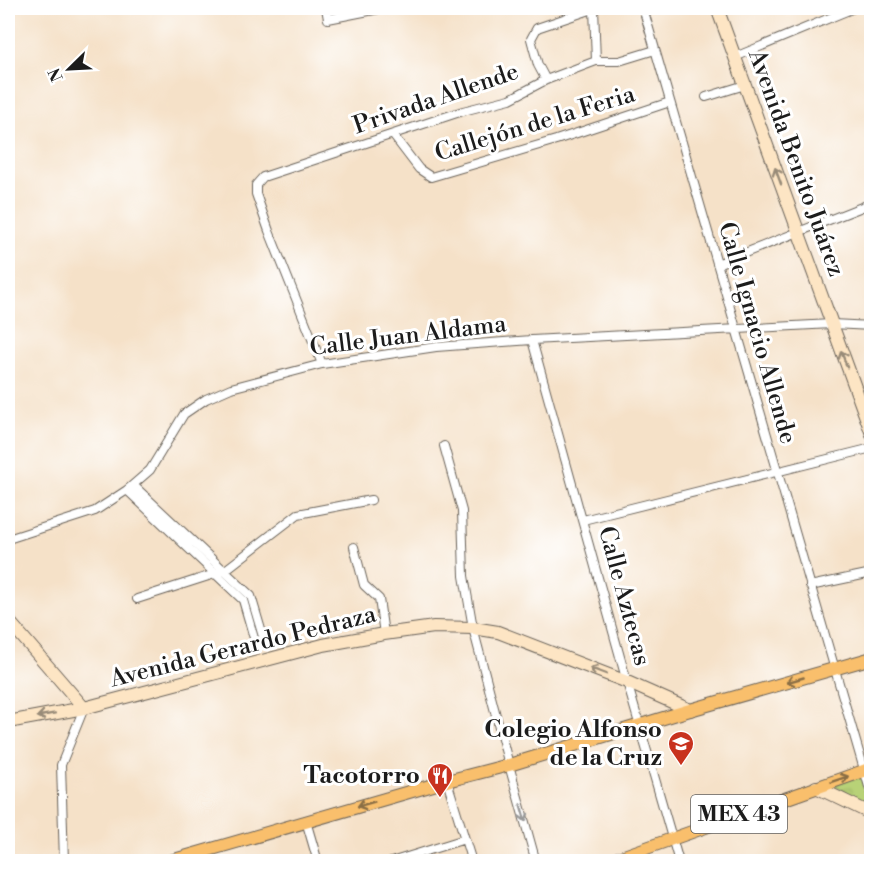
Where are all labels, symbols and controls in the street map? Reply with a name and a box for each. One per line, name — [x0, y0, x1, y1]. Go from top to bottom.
north arrow — [39, 39, 99, 99]
street label: Avenida Benito Juárez — [741, 44, 851, 281]
street label: Privada Allende — [349, 57, 523, 141]
text: N — [44, 65, 68, 85]
street label: Callejón de la Feria — [431, 79, 640, 169]
one-way arrow — [772, 167, 783, 186]
street label: Calle Ignacio Allende — [711, 219, 803, 447]
street label: Calle Juan Aldama — [308, 309, 509, 363]
one-way arrow — [838, 350, 849, 369]
street label: Calle Aztecas — [591, 523, 657, 669]
street label: Avenida Gerardo Pedraza — [106, 599, 380, 695]
one-way arrow — [589, 664, 607, 675]
one-way arrow — [786, 675, 805, 686]
one-way arrow — [36, 710, 56, 721]
place label: Colegio Alfonso de la Cruz — [484, 715, 662, 773]
school or university icon: Colegio Alfonso de la Cruz — [666, 729, 696, 767]
place label: Tacotorro — [304, 761, 420, 791]
restaurant icon: Tacotorro — [425, 761, 455, 799]
one-way arrow — [830, 772, 849, 783]
road number: MEX 43 — [691, 795, 787, 833]
one-way arrow — [357, 799, 376, 810]
one-way arrow — [517, 803, 529, 822]

